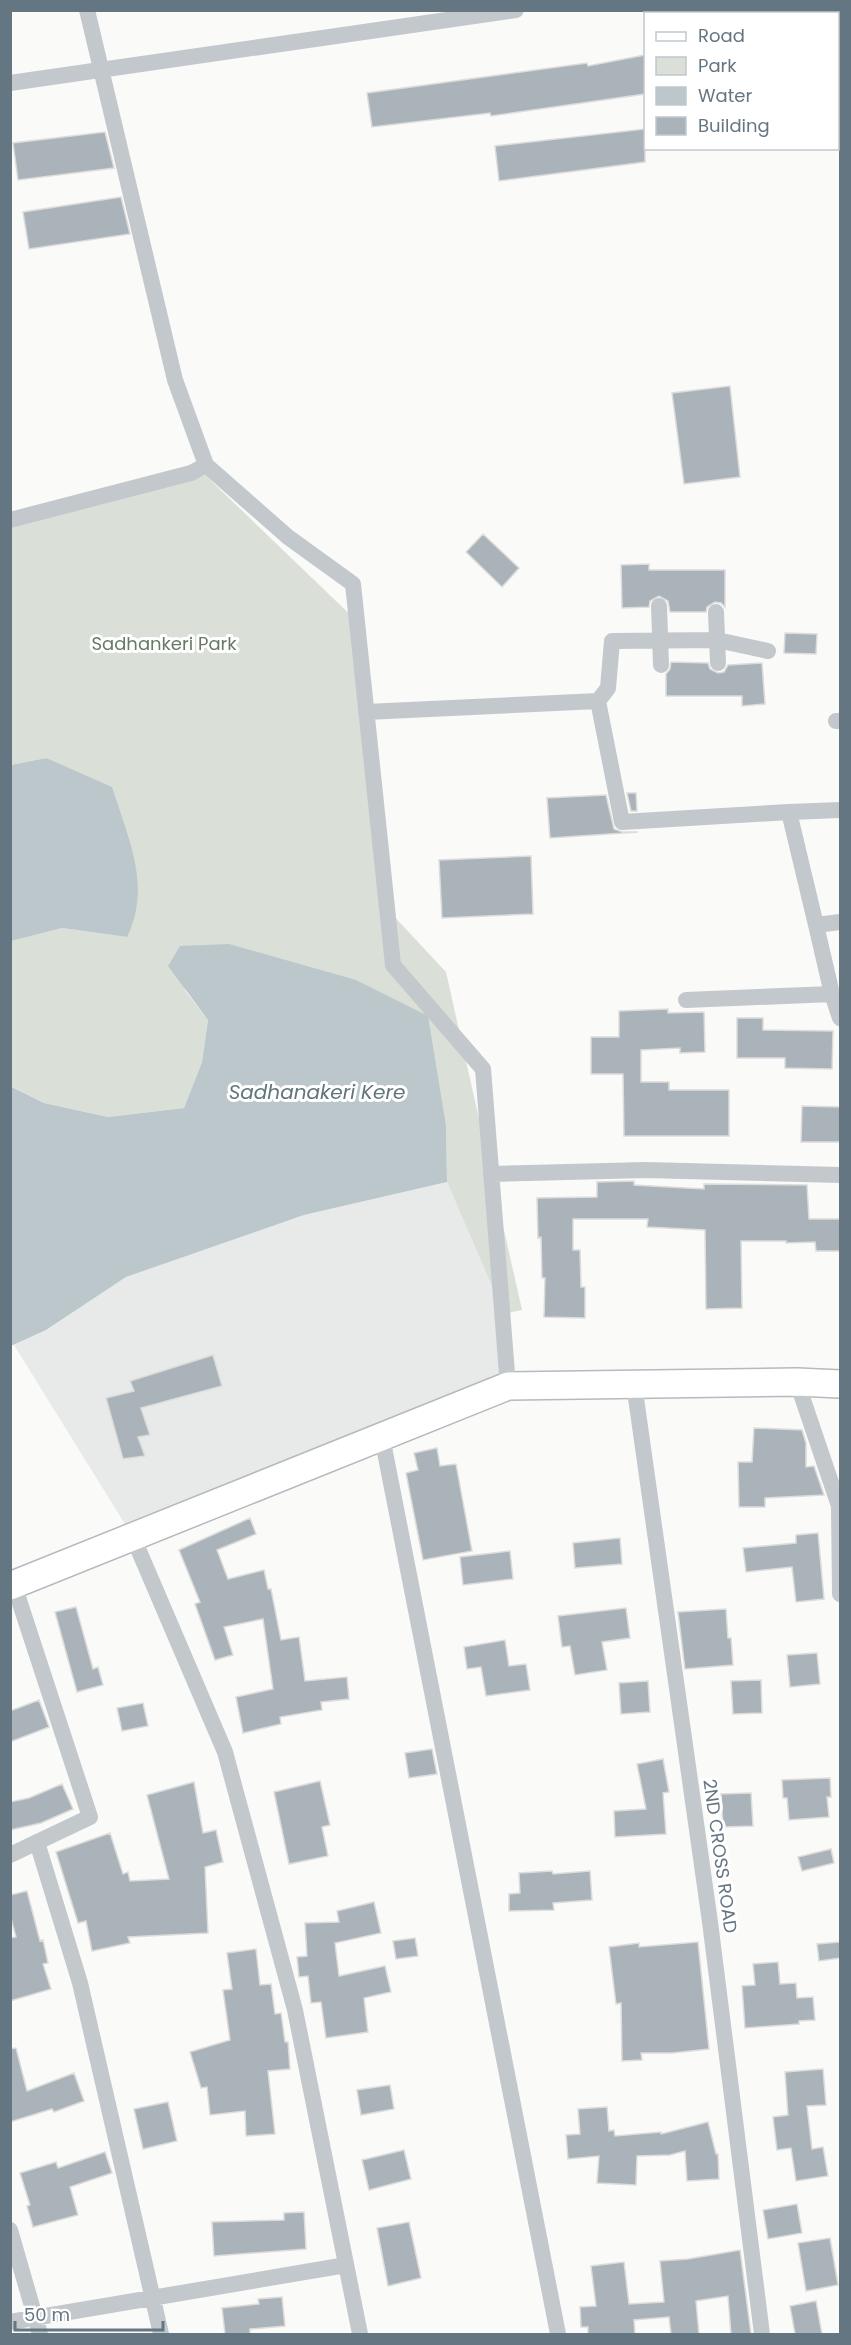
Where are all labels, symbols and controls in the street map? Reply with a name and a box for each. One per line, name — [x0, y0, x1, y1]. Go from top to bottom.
legend — [644, 12, 839, 150]
text: Road — [698, 23, 745, 48]
text: Park — [698, 53, 737, 78]
text: Water — [698, 83, 752, 108]
text: Building — [698, 113, 770, 138]
park label: Sadhankeri Park — [91, 631, 237, 656]
water label: Sadhanakeri Kere — [229, 1078, 405, 1106]
street label: 2ND CROSS ROAD — [697, 1777, 744, 1935]
scale bar — [15, 2294, 164, 2332]
text: 50 m — [24, 2302, 70, 2327]

